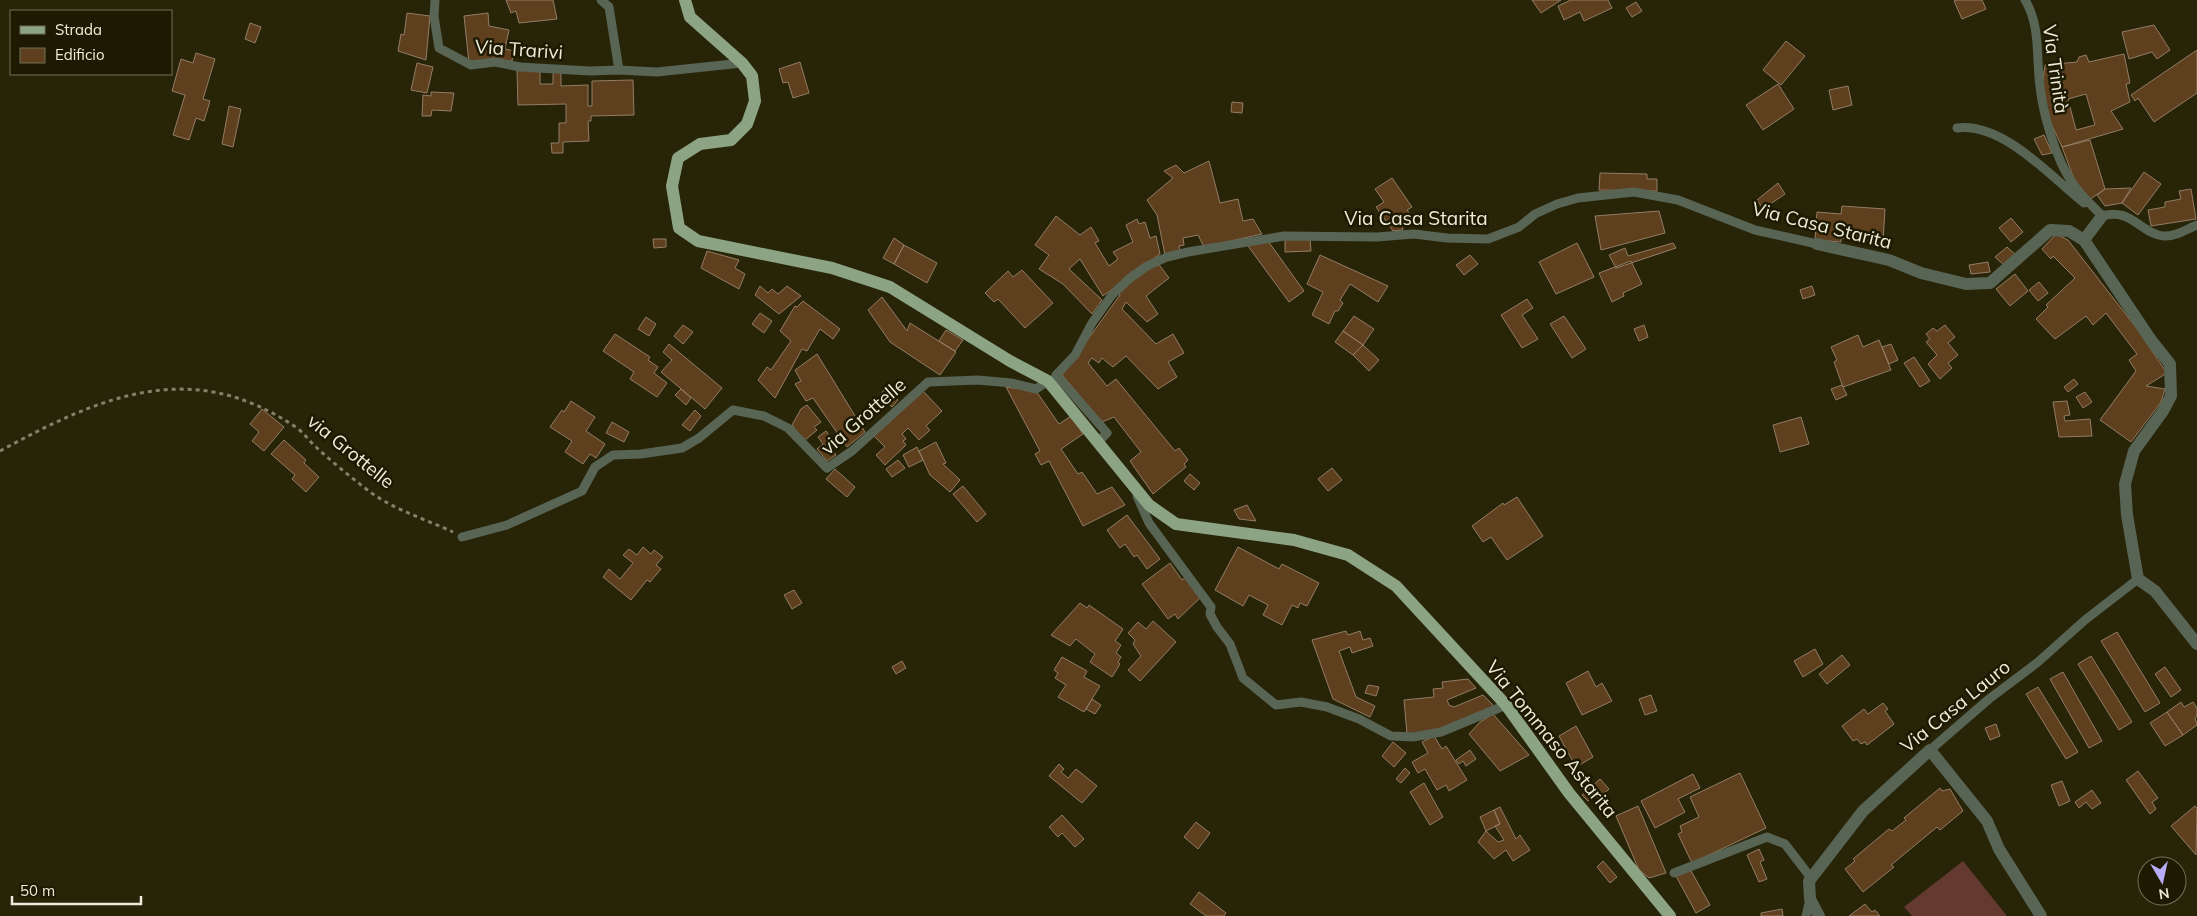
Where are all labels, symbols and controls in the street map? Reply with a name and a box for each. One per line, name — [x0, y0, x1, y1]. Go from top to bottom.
legend — [10, 10, 172, 75]
text: Strada — [55, 20, 102, 39]
street label: Via Trinità — [2038, 23, 2074, 115]
street label: Via Trarivi — [474, 34, 564, 64]
text: Edificio — [55, 45, 105, 64]
street label: Via Casa Starita — [1750, 196, 1894, 254]
street label: Via Casa Starita — [1344, 206, 1488, 230]
street label: via Grottelle — [815, 372, 911, 460]
street label: via Grottelle — [303, 409, 399, 493]
street label: Via Casa Lauro — [1895, 654, 2015, 758]
street label: Via Tommaso Astarita — [1481, 655, 1623, 823]
north arrow — [2137, 856, 2187, 906]
scale bar — [12, 874, 141, 906]
text: 50 m — [20, 881, 55, 900]
text: N — [2157, 884, 2171, 904]

